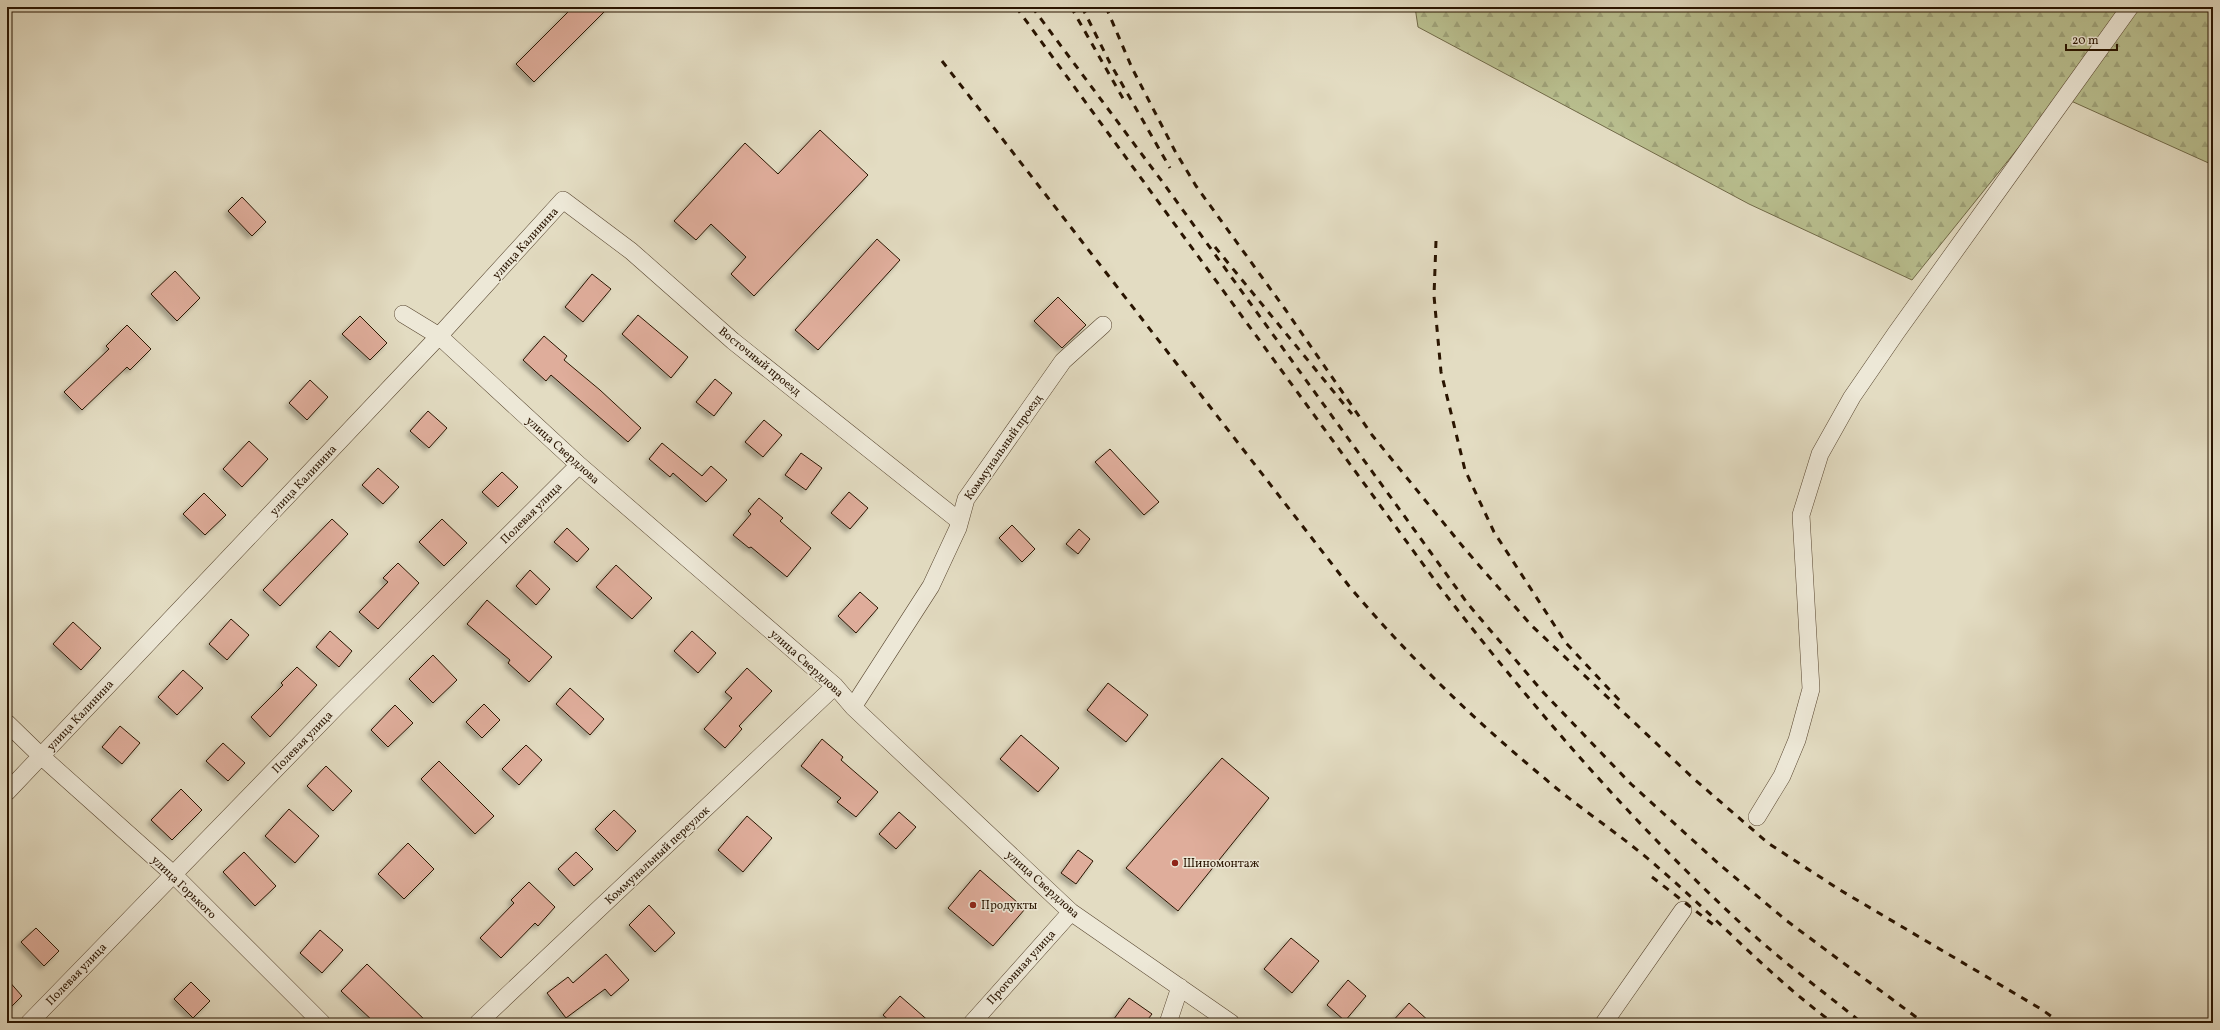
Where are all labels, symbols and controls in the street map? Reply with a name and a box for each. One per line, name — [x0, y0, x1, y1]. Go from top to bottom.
scale bar — [2066, 26, 2117, 52]
text: 20 m — [2072, 33, 2099, 49]
street label: улица Калинина — [489, 204, 562, 283]
street label: Восточный проезд — [715, 324, 804, 400]
street label: Коммунальный проезд — [961, 391, 1047, 504]
street label: улица Свердлова — [522, 413, 603, 488]
street label: улица Калинина — [267, 442, 341, 520]
street label: Полевая улица — [497, 479, 566, 548]
street label: улица Свердлова — [766, 626, 847, 701]
street label: улица Калинина — [44, 677, 118, 755]
street label: Полевая улица — [269, 708, 337, 777]
street label: Коммунальный переулок — [602, 802, 714, 909]
street label: улица Свердлова — [1002, 847, 1083, 922]
street label: улица Горького — [147, 852, 219, 923]
place label: Шиномонтаж — [1183, 856, 1260, 872]
marker: Шиномонтаж — [1170, 858, 1180, 868]
place label: Продукты — [981, 898, 1038, 914]
marker: Продукты — [968, 900, 978, 910]
street label: Прогонная улица — [984, 927, 1060, 1009]
street label: Полевая улица — [43, 940, 111, 1009]

